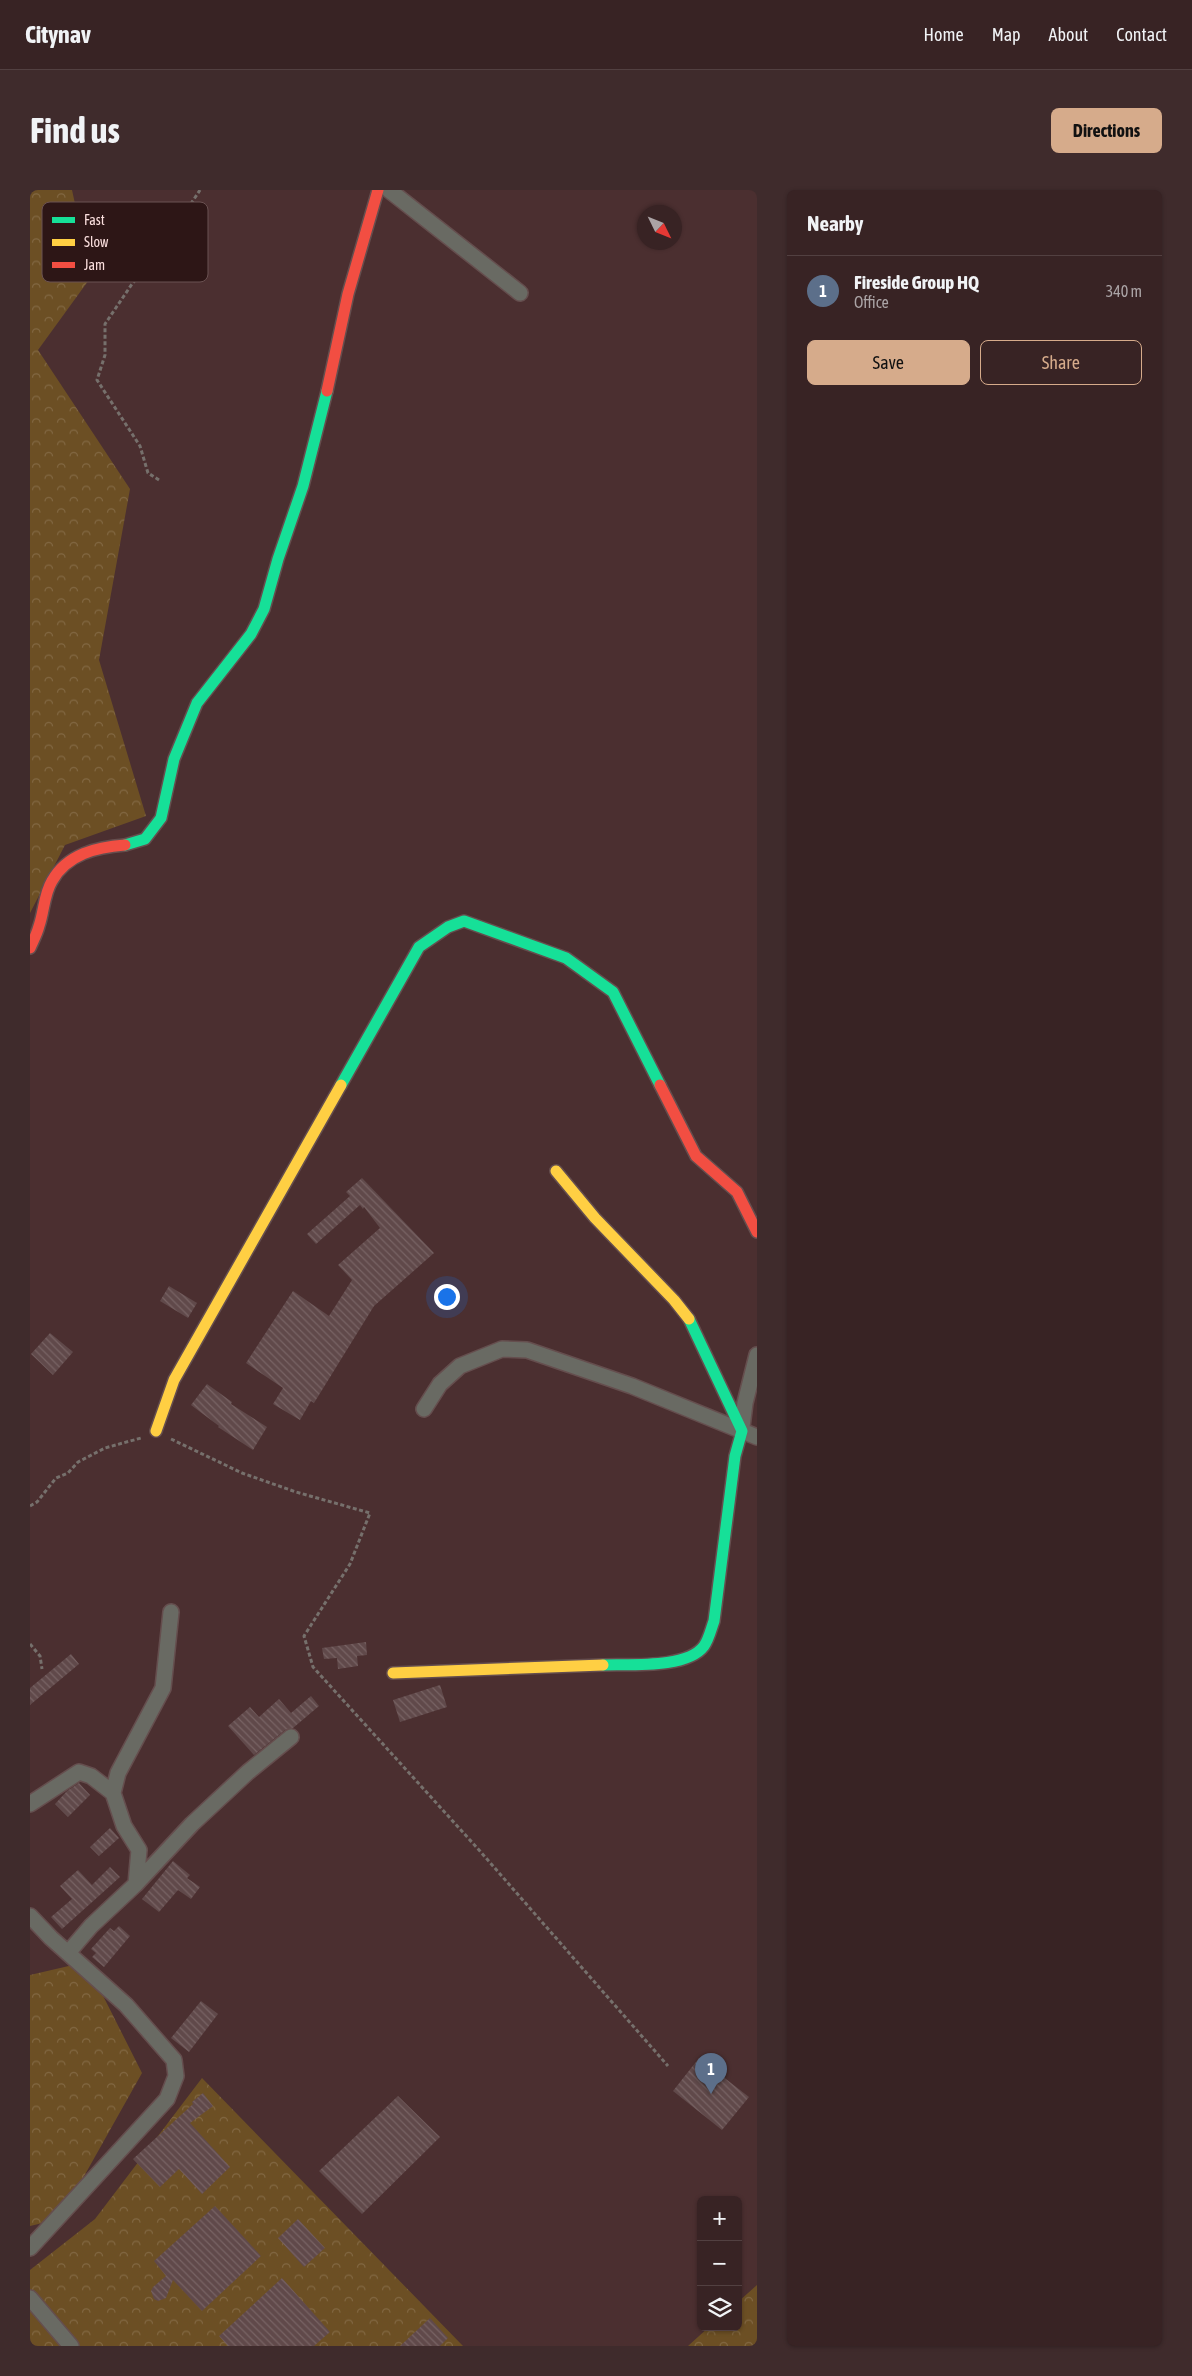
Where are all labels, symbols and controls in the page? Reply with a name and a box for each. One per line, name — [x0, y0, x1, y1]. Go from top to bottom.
text: Citynav — [25, 21, 91, 48]
text: Home — [924, 24, 964, 45]
text: Map — [992, 24, 1021, 45]
text: About — [1049, 24, 1088, 45]
text: Contact — [1116, 24, 1167, 45]
button: Directions — [1051, 108, 1162, 153]
text: Find us — [30, 110, 120, 150]
legend — [42, 202, 208, 282]
north arrow — [637, 205, 682, 250]
text: Nearby — [807, 211, 863, 235]
text: Fast — [84, 212, 105, 228]
text: Slow — [84, 234, 109, 250]
text: Jam — [84, 257, 105, 273]
text: Fireside Group HQ — [854, 271, 979, 293]
text: 1 — [819, 282, 827, 300]
text: 340 m — [1106, 282, 1142, 300]
text: Office — [854, 293, 889, 311]
button: Save — [807, 340, 970, 385]
button: Share — [980, 340, 1142, 385]
your location — [434, 1284, 460, 1310]
pin: 1 — [695, 2053, 727, 2094]
map controls — [697, 2196, 742, 2331]
button: + — [697, 2196, 742, 2241]
button: − — [697, 2241, 742, 2286]
button: layers — [697, 2286, 742, 2331]

